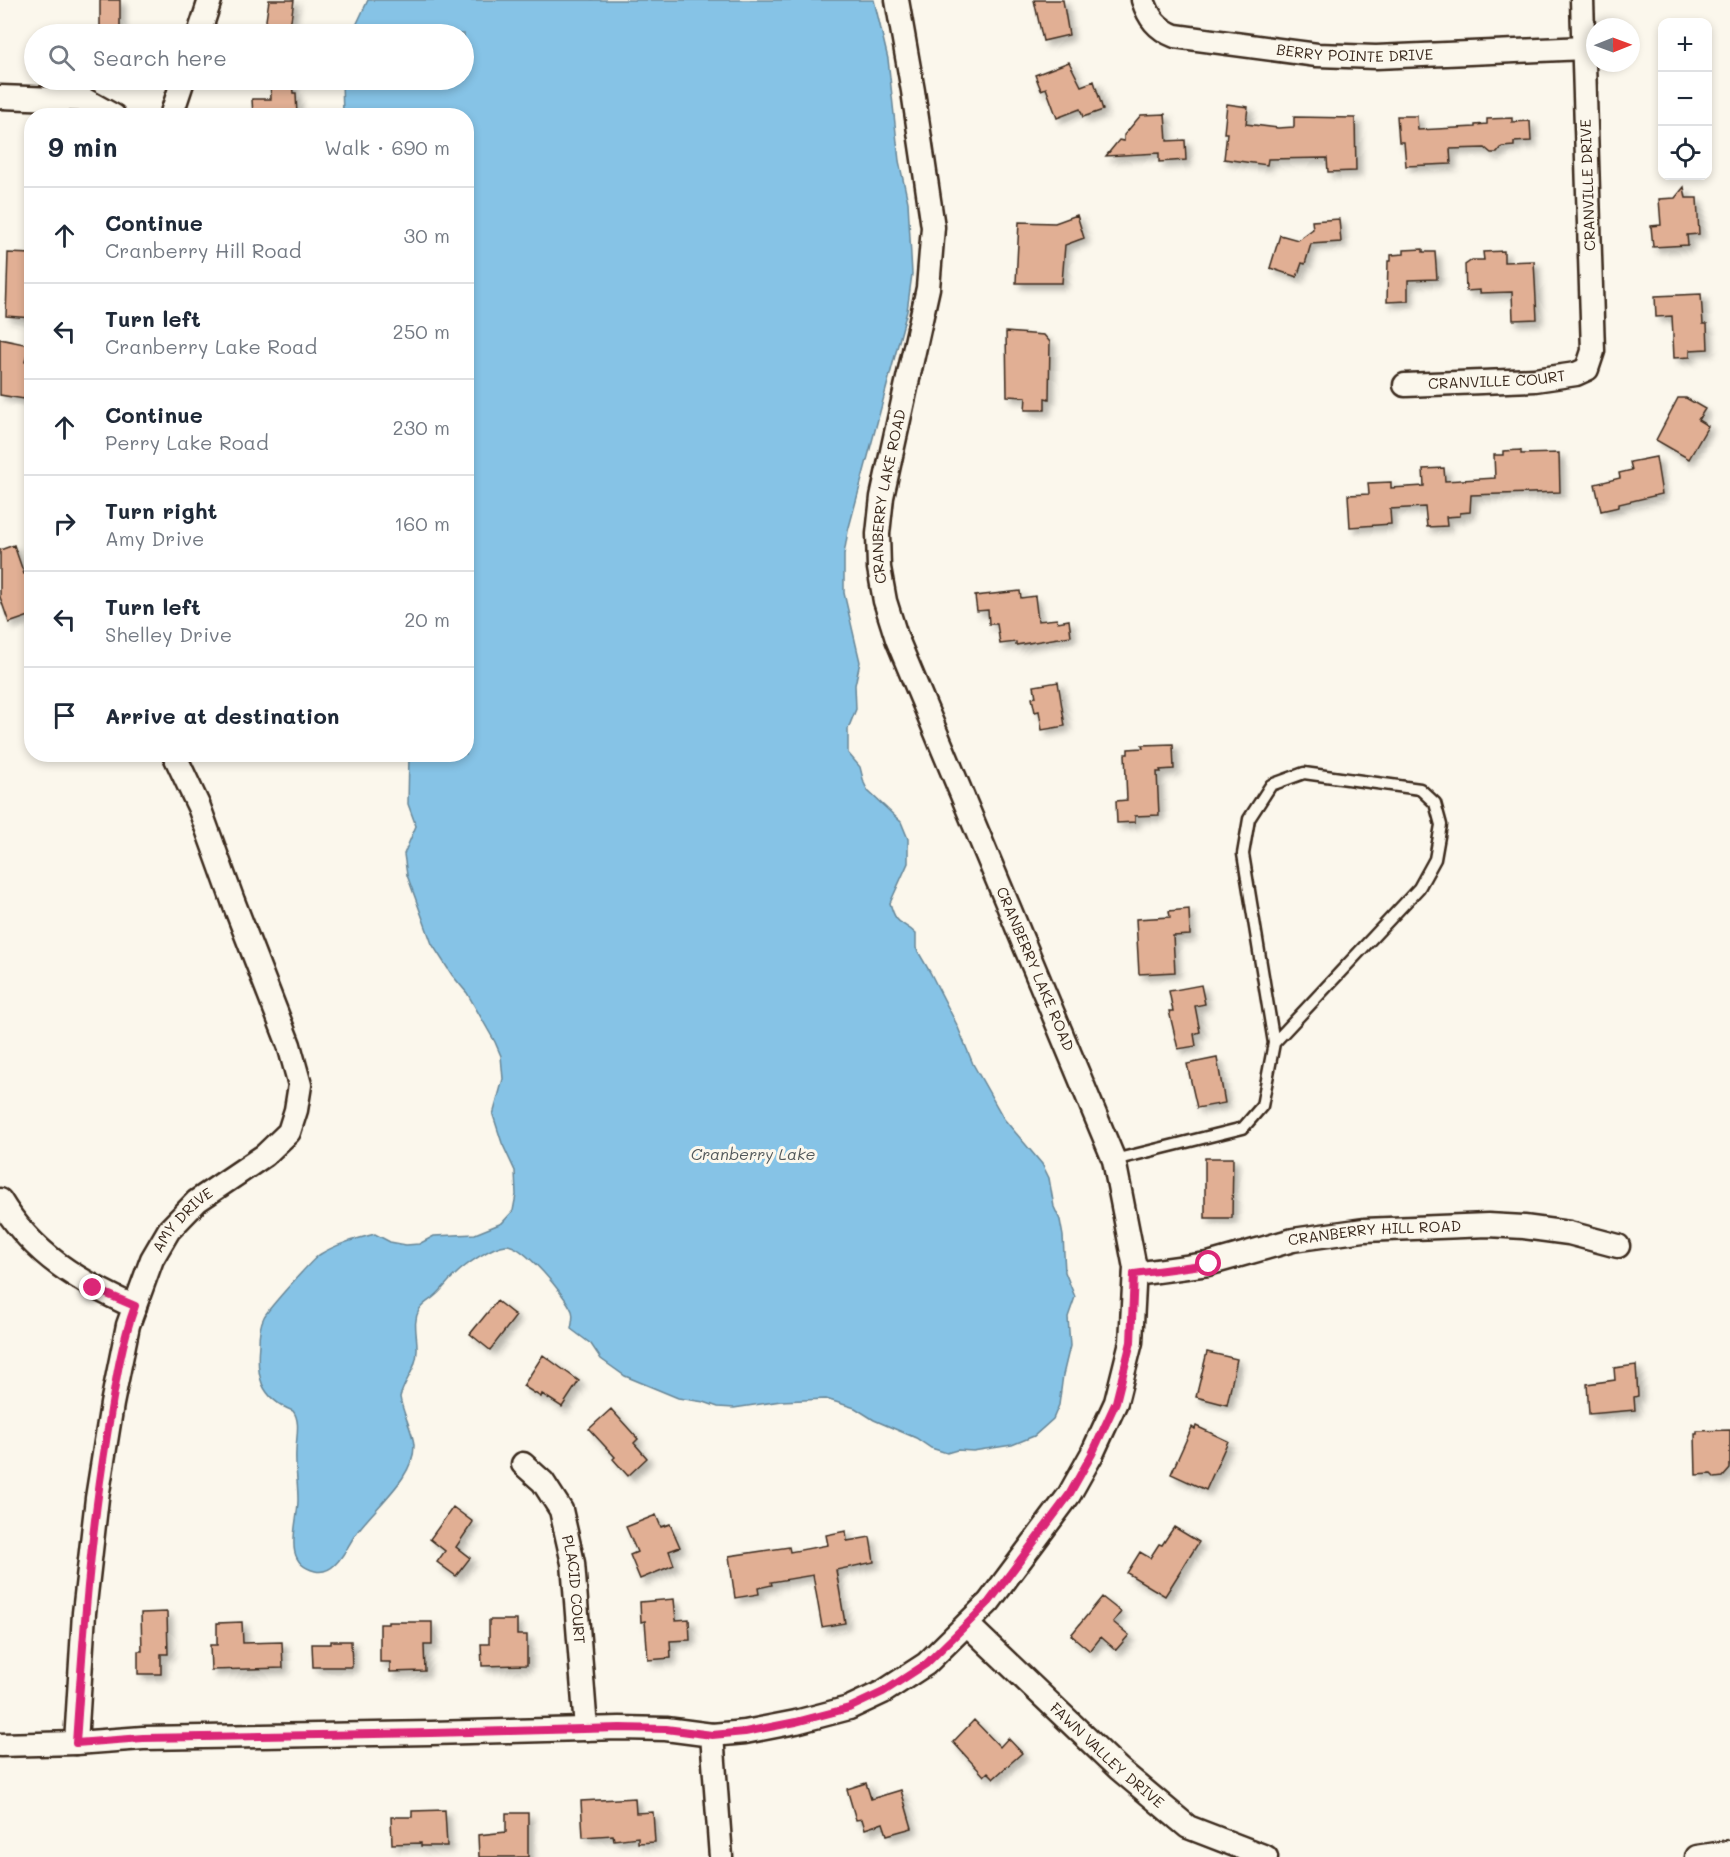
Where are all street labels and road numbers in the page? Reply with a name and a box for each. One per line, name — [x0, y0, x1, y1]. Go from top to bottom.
street label: BERRY POINTE DRIVE — [1275, 39, 1434, 66]
street label: CRANVILLE DRIVE — [1575, 118, 1599, 251]
street label: CRANVILLE COURT — [1428, 365, 1567, 393]
street label: CRANBERRY LAKE ROAD — [867, 407, 910, 586]
street label: CRANBERRY LAKE ROAD — [992, 883, 1080, 1054]
street label: AMY DRIVE — [147, 1182, 216, 1256]
street label: CRANBERRY HILL ROAD — [1287, 1215, 1461, 1250]
street label: PLACID COURT — [558, 1533, 590, 1645]
street label: FAWN VALLEY DRIVE — [1046, 1698, 1169, 1812]

